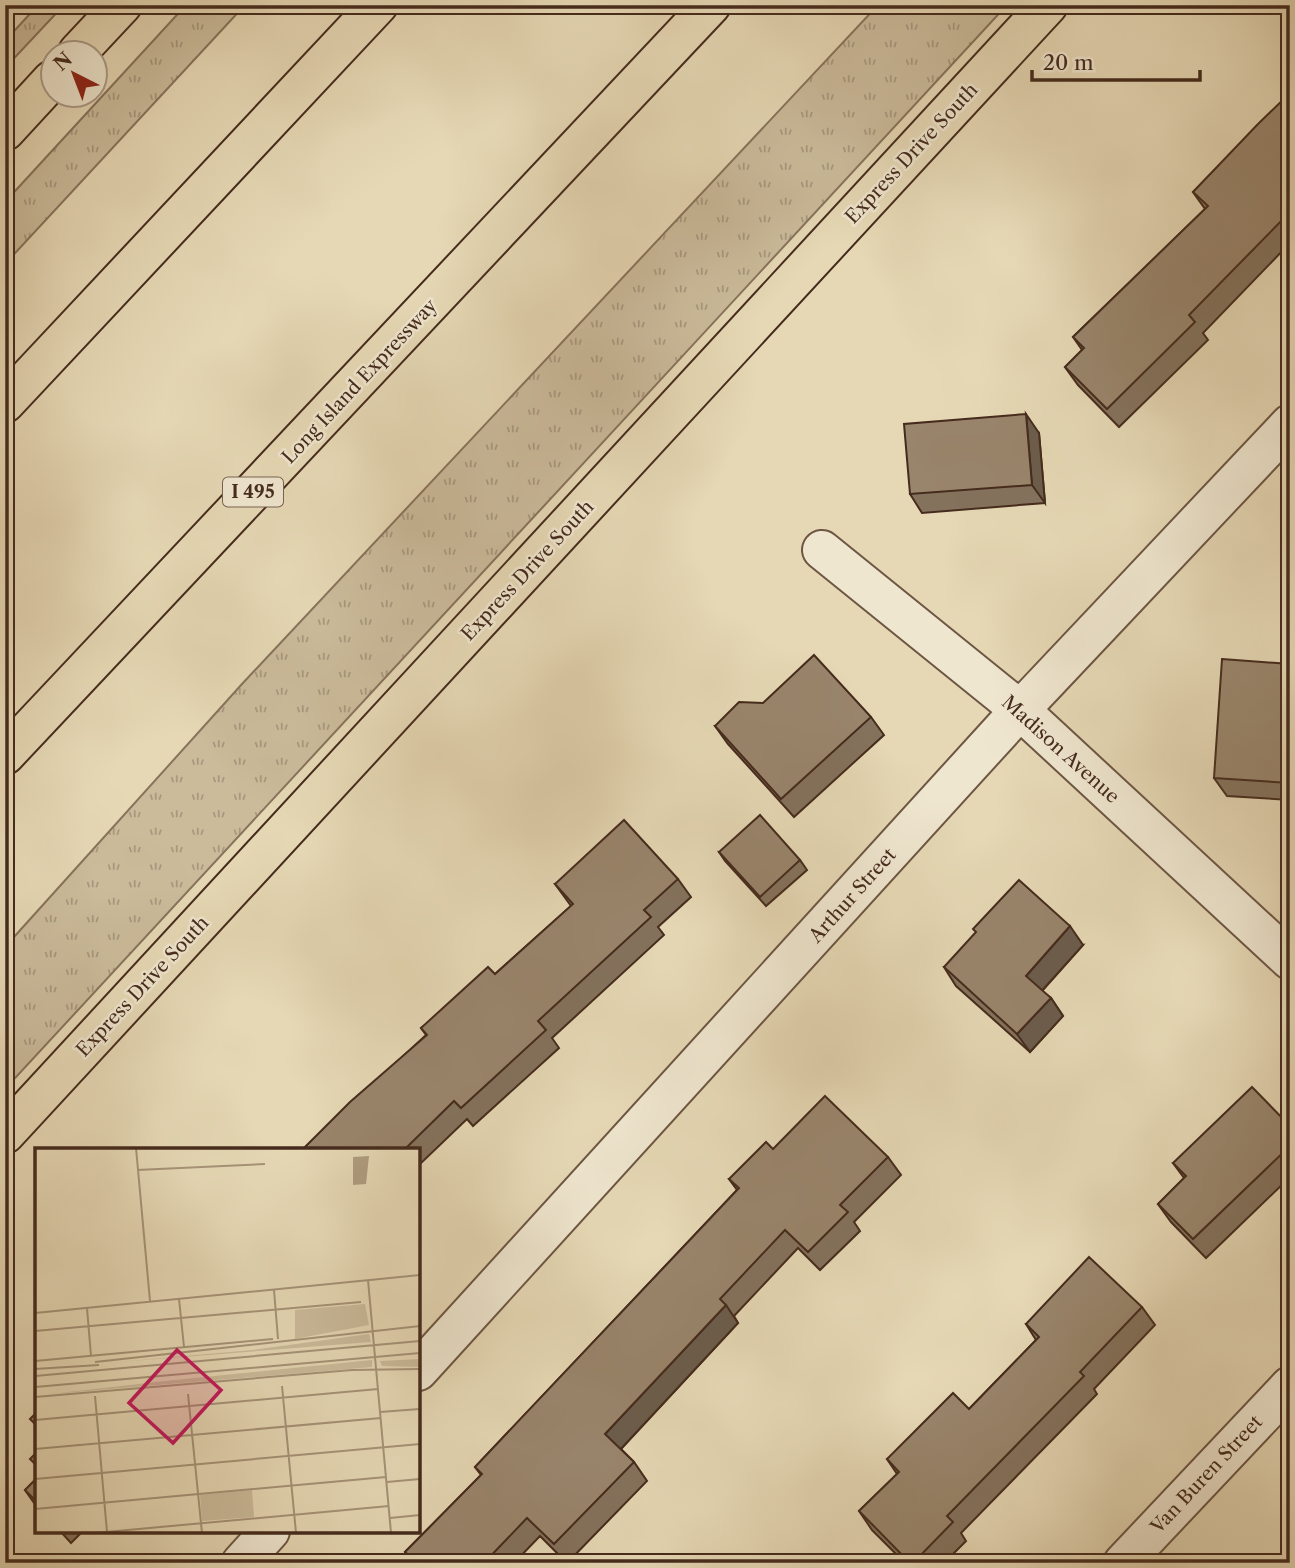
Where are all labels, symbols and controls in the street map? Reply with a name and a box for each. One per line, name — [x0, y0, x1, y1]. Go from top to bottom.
north arrow — [38, 38, 108, 108]
scale bar — [1032, 38, 1200, 82]
text: N — [49, 48, 77, 76]
text: 20 m — [1043, 50, 1094, 75]
street label: Express Drive South — [840, 78, 982, 228]
street label: Long Island Expressway — [277, 294, 442, 468]
road number: I 495 — [223, 478, 283, 506]
street label: Express Drive South — [456, 495, 598, 645]
street label: Madison Avenue — [997, 691, 1124, 808]
street label: Arthur Street — [803, 843, 901, 948]
street label: Express Drive South — [71, 911, 213, 1061]
inset map — [35, 1148, 420, 1533]
street label: Van Buren Street — [1145, 1410, 1267, 1539]

